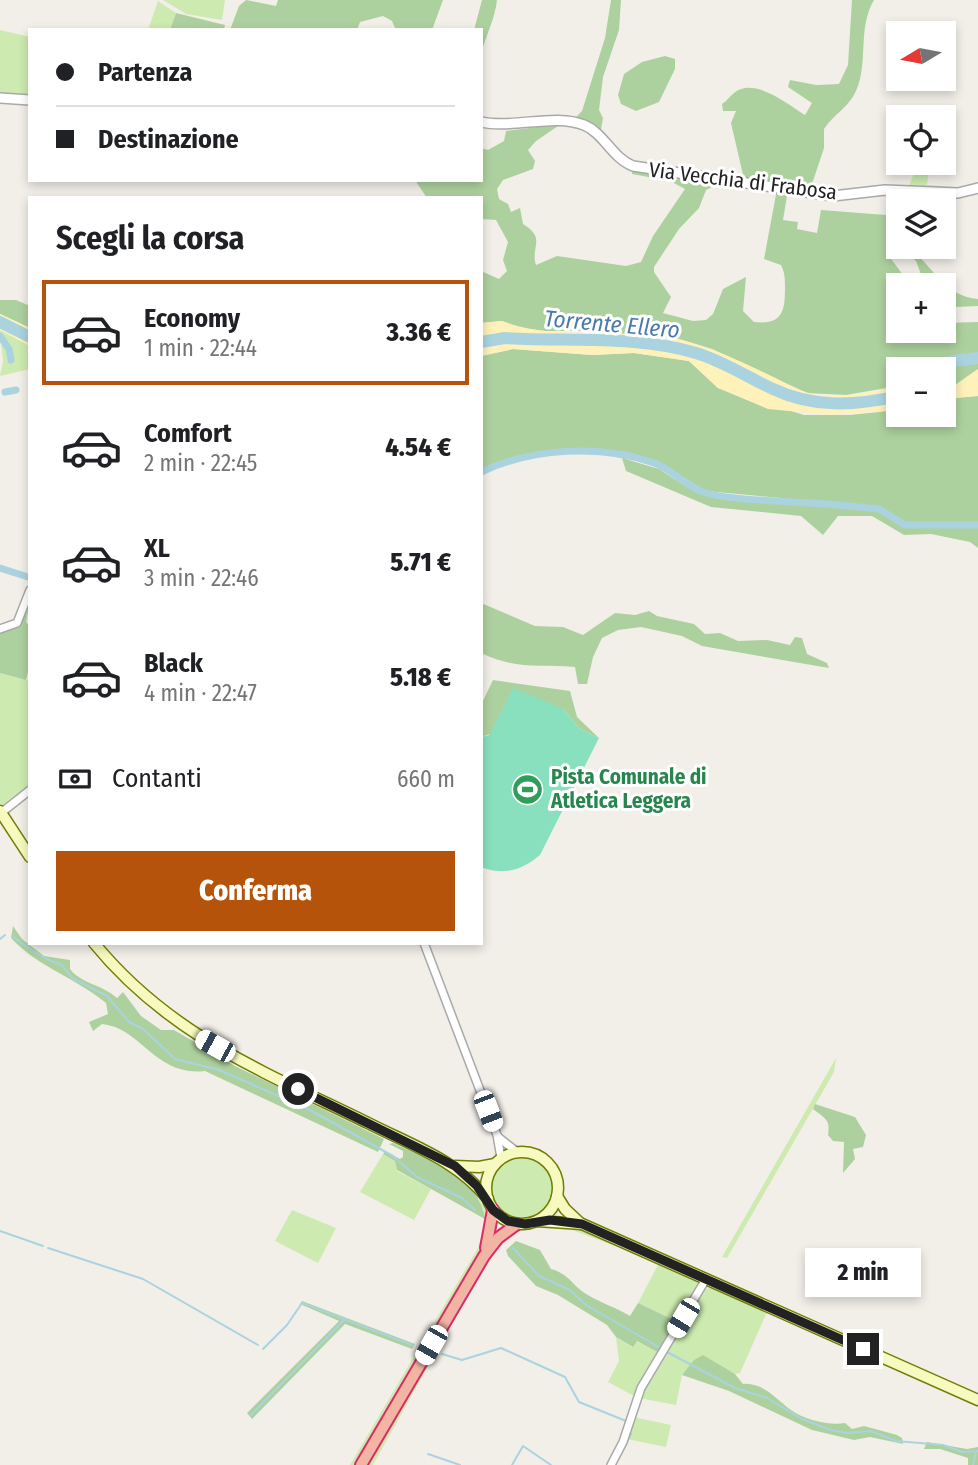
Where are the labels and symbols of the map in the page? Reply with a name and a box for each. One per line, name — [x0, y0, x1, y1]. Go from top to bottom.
north arrow — [886, 21, 956, 91]
street label: Via Vecchia di Frabosa — [648, 157, 838, 205]
water label: Torrente Ellero — [543, 304, 681, 344]
place label: Pista Comunale di Atletica Leggera — [550, 764, 707, 814]
sports icon: Pista Comunale di Atletica Leggera — [511, 772, 545, 806]
car — [192, 1027, 239, 1065]
route start — [282, 1073, 314, 1105]
car — [471, 1088, 506, 1134]
callout: 2 min — [805, 1248, 921, 1296]
car — [664, 1295, 703, 1341]
car — [412, 1322, 451, 1368]
route end — [847, 1333, 879, 1365]

